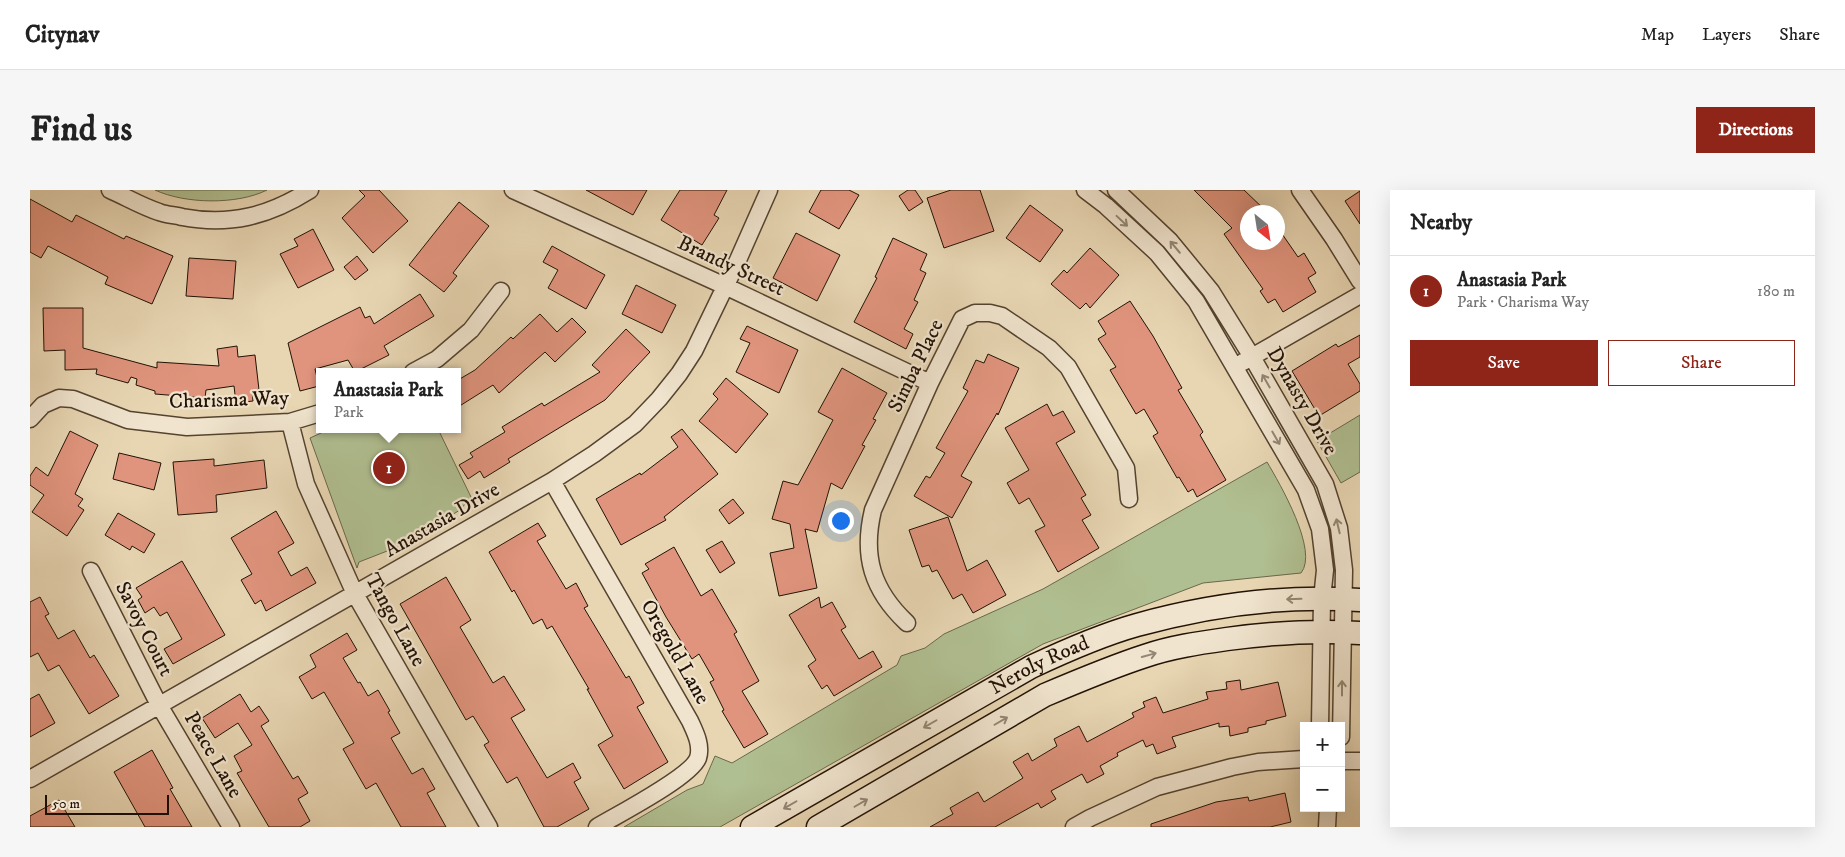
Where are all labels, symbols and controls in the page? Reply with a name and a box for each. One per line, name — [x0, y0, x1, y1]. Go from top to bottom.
text: Citynav — [25, 20, 99, 50]
text: Map — [1641, 24, 1674, 46]
text: Layers — [1702, 24, 1751, 46]
text: Share — [1779, 24, 1820, 46]
button: Directions — [1696, 107, 1815, 153]
text: Find us — [30, 108, 132, 152]
north arrow — [1240, 205, 1285, 250]
text: Nearby — [1410, 210, 1472, 236]
one-way arrow — [1116, 215, 1129, 227]
street label: Brandy Street — [673, 230, 789, 302]
one-way arrow — [1169, 241, 1180, 254]
text: Anastasia Park — [1457, 269, 1566, 292]
text: 1 — [1423, 281, 1429, 301]
text: 180 m — [1757, 281, 1795, 301]
text: Park · Charisma Way — [1457, 292, 1589, 312]
street label: Simba Place — [882, 315, 950, 417]
button: Save — [1410, 340, 1598, 386]
button: Share — [1608, 340, 1795, 386]
street label: Dynasty Drive — [1261, 342, 1344, 460]
popup — [316, 368, 461, 433]
one-way arrow — [1261, 374, 1271, 389]
text: Anastasia Park — [334, 379, 443, 402]
street label: Charisma Way — [169, 385, 290, 415]
text: Park — [334, 402, 364, 422]
one-way arrow — [1271, 430, 1281, 444]
pin: 1 — [373, 449, 405, 487]
street label: Anastasia Drive — [380, 476, 504, 563]
your location — [828, 508, 854, 534]
one-way arrow — [1333, 519, 1342, 535]
street label: Tango Lane — [359, 569, 431, 671]
street label: Savoy Court — [109, 577, 179, 681]
street label: Oregold Lane — [635, 595, 716, 709]
one-way arrow — [1286, 595, 1302, 604]
street label: Neroly Road — [985, 630, 1093, 701]
one-way arrow — [1141, 650, 1157, 659]
one-way arrow — [1338, 680, 1347, 696]
street label: Peace Lane — [178, 707, 248, 803]
one-way arrow — [994, 716, 1009, 726]
one-way arrow — [924, 719, 938, 729]
map controls — [1300, 722, 1345, 812]
button: + — [1300, 722, 1345, 767]
button: − — [1300, 767, 1345, 812]
scale bar — [45, 792, 169, 815]
text: 50 m — [52, 795, 80, 813]
one-way arrow — [853, 797, 867, 807]
one-way arrow — [783, 800, 797, 810]

